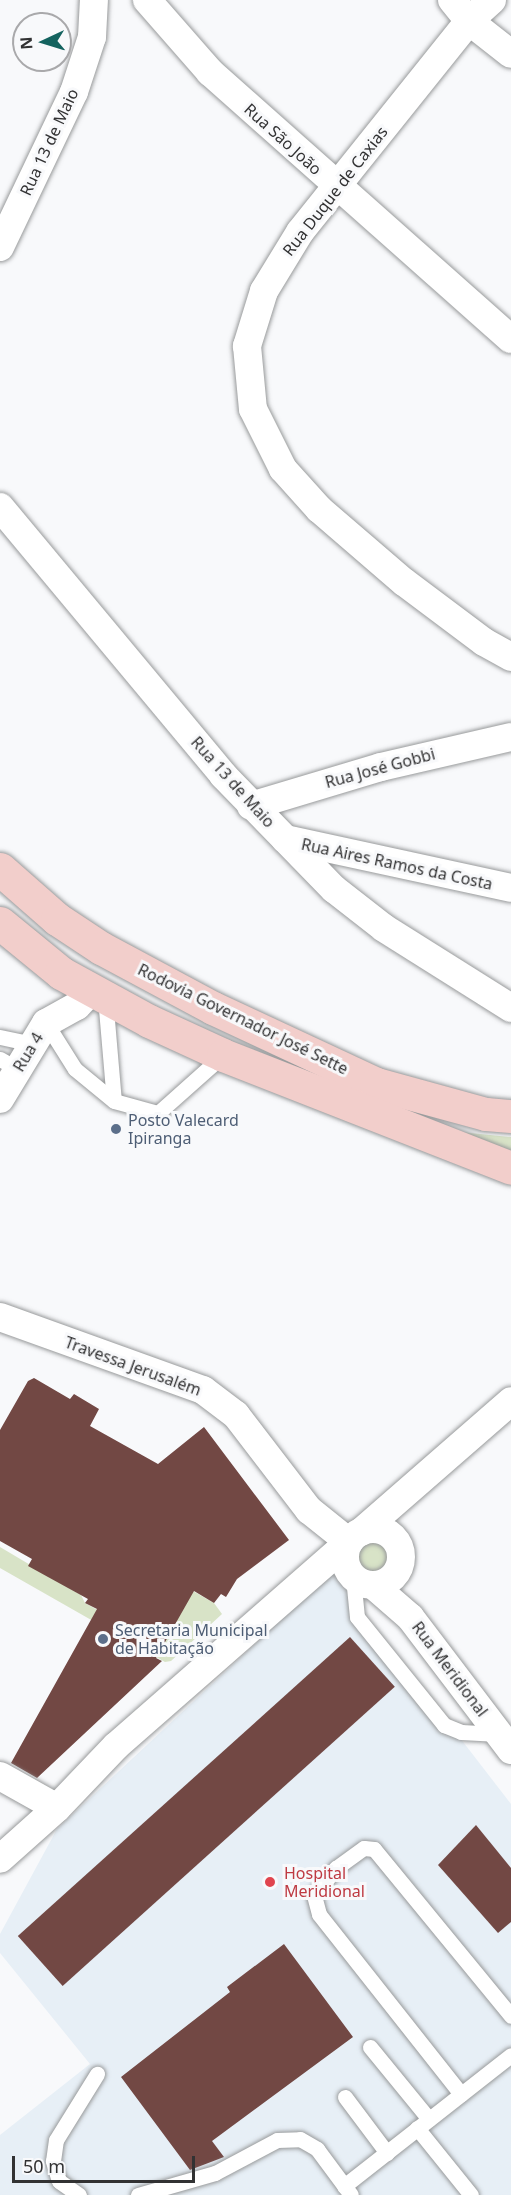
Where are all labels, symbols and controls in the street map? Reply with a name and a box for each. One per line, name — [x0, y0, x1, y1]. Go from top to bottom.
north arrow — [12, 12, 72, 72]
text: N — [15, 36, 37, 50]
street label: Rua 13 de Maio — [16, 85, 82, 199]
street label: Rua São João — [240, 99, 326, 179]
street label: Rua Duque de Caxias — [279, 123, 391, 259]
street label: Rua 13 de Maio — [187, 733, 279, 831]
street label: Rua José Gobbi — [323, 744, 437, 792]
street label: Rua Aires Ramos da Costa — [300, 834, 494, 894]
street label: Rodovia Governador José Sette — [135, 960, 351, 1078]
street label: Rua 4 — [9, 1029, 47, 1075]
place label: Posto Valecard Ipiranga — [128, 1110, 239, 1148]
marker: Posto Valecard Ipiranga — [109, 1122, 123, 1136]
street label: Travessa Jerusalém — [62, 1332, 204, 1400]
street label: Rua Meridional — [408, 1618, 492, 1720]
place label: Secretaria Municipal de Habitação — [115, 1620, 268, 1658]
marker: Secretaria Municipal de Habitação — [96, 1632, 110, 1646]
place label: Hospital Meridional — [284, 1863, 365, 1901]
marker: Hospital Meridional — [261, 1873, 279, 1891]
scale bar — [15, 2144, 198, 2182]
text: 50 m — [23, 2154, 65, 2178]

